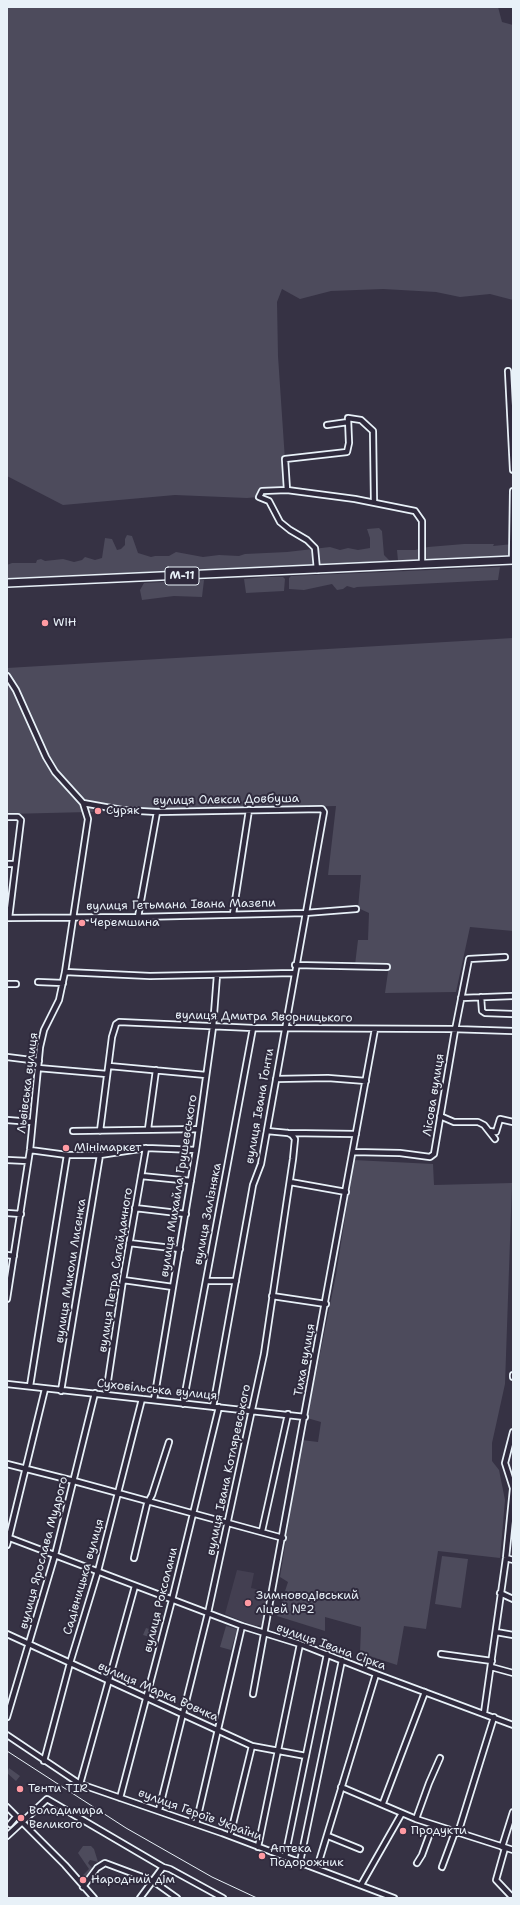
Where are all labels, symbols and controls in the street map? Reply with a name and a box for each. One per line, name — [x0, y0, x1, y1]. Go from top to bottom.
road number: М-11 — [165, 567, 199, 585]
place label: WiH — [53, 616, 77, 630]
marker: WiH — [40, 618, 50, 628]
street label: вулиця Олекси Довбуша — [153, 792, 299, 808]
place label: Суряк — [106, 804, 140, 818]
marker: Суряк — [93, 806, 103, 816]
street label: вулиця Гетьмана Івана Мазепи — [86, 896, 276, 914]
place label: Черемшина — [90, 916, 160, 930]
marker: Черемшина — [77, 918, 87, 928]
street label: вулиця Дмитра Яворницького — [175, 1008, 353, 1026]
street label: Львівська вулиця — [15, 1032, 41, 1134]
street label: вулиця Івана Ґонти — [243, 1047, 277, 1165]
street label: Лісова вулиця — [420, 1053, 448, 1137]
street label: вулиця Михайла Грушевського — [157, 1094, 201, 1278]
place label: Мінімаркет — [74, 1141, 141, 1155]
marker: Мінімаркет — [61, 1143, 71, 1153]
street label: вулиця Залізняка — [191, 1162, 225, 1266]
street label: вулиця Петра Сагайдачного — [96, 1187, 136, 1353]
street label: вулиця Миколи Лисенка — [52, 1198, 90, 1344]
street label: Тиха вулиця — [292, 1323, 318, 1397]
street label: Суховільська вулиця — [96, 1377, 218, 1403]
street label: вулиця Івана Котляревського — [204, 1383, 254, 1557]
street label: вулиця Ярослава Мудрого — [17, 1475, 71, 1631]
street label: Садівницька вулиця — [61, 1517, 107, 1637]
street label: вулиця Роксолани — [141, 1546, 181, 1654]
place label: Зимноводівський ліцей №2 — [256, 1589, 359, 1617]
marker: Зимноводівський ліцей №2 — [243, 1598, 253, 1608]
street label: вулиця Івана Сірка — [274, 1620, 388, 1674]
street label: вулиця Марка Вовчка — [96, 1659, 220, 1725]
place label: Тенти TIR — [28, 1782, 88, 1796]
marker: Тенти TIR — [15, 1784, 25, 1794]
street label: вулиця Героїв України — [136, 1786, 264, 1844]
place label: Володимира Великого — [29, 1804, 103, 1832]
marker: Володимира Великого — [16, 1813, 26, 1823]
place label: Продукти — [411, 1824, 467, 1838]
marker: Продукти — [398, 1826, 408, 1836]
place label: Аптека Подорожник — [270, 1842, 344, 1870]
marker: Аптека Подорожник — [257, 1851, 267, 1861]
place label: Народний дім — [91, 1873, 175, 1887]
marker: Народний дім — [78, 1875, 88, 1885]

